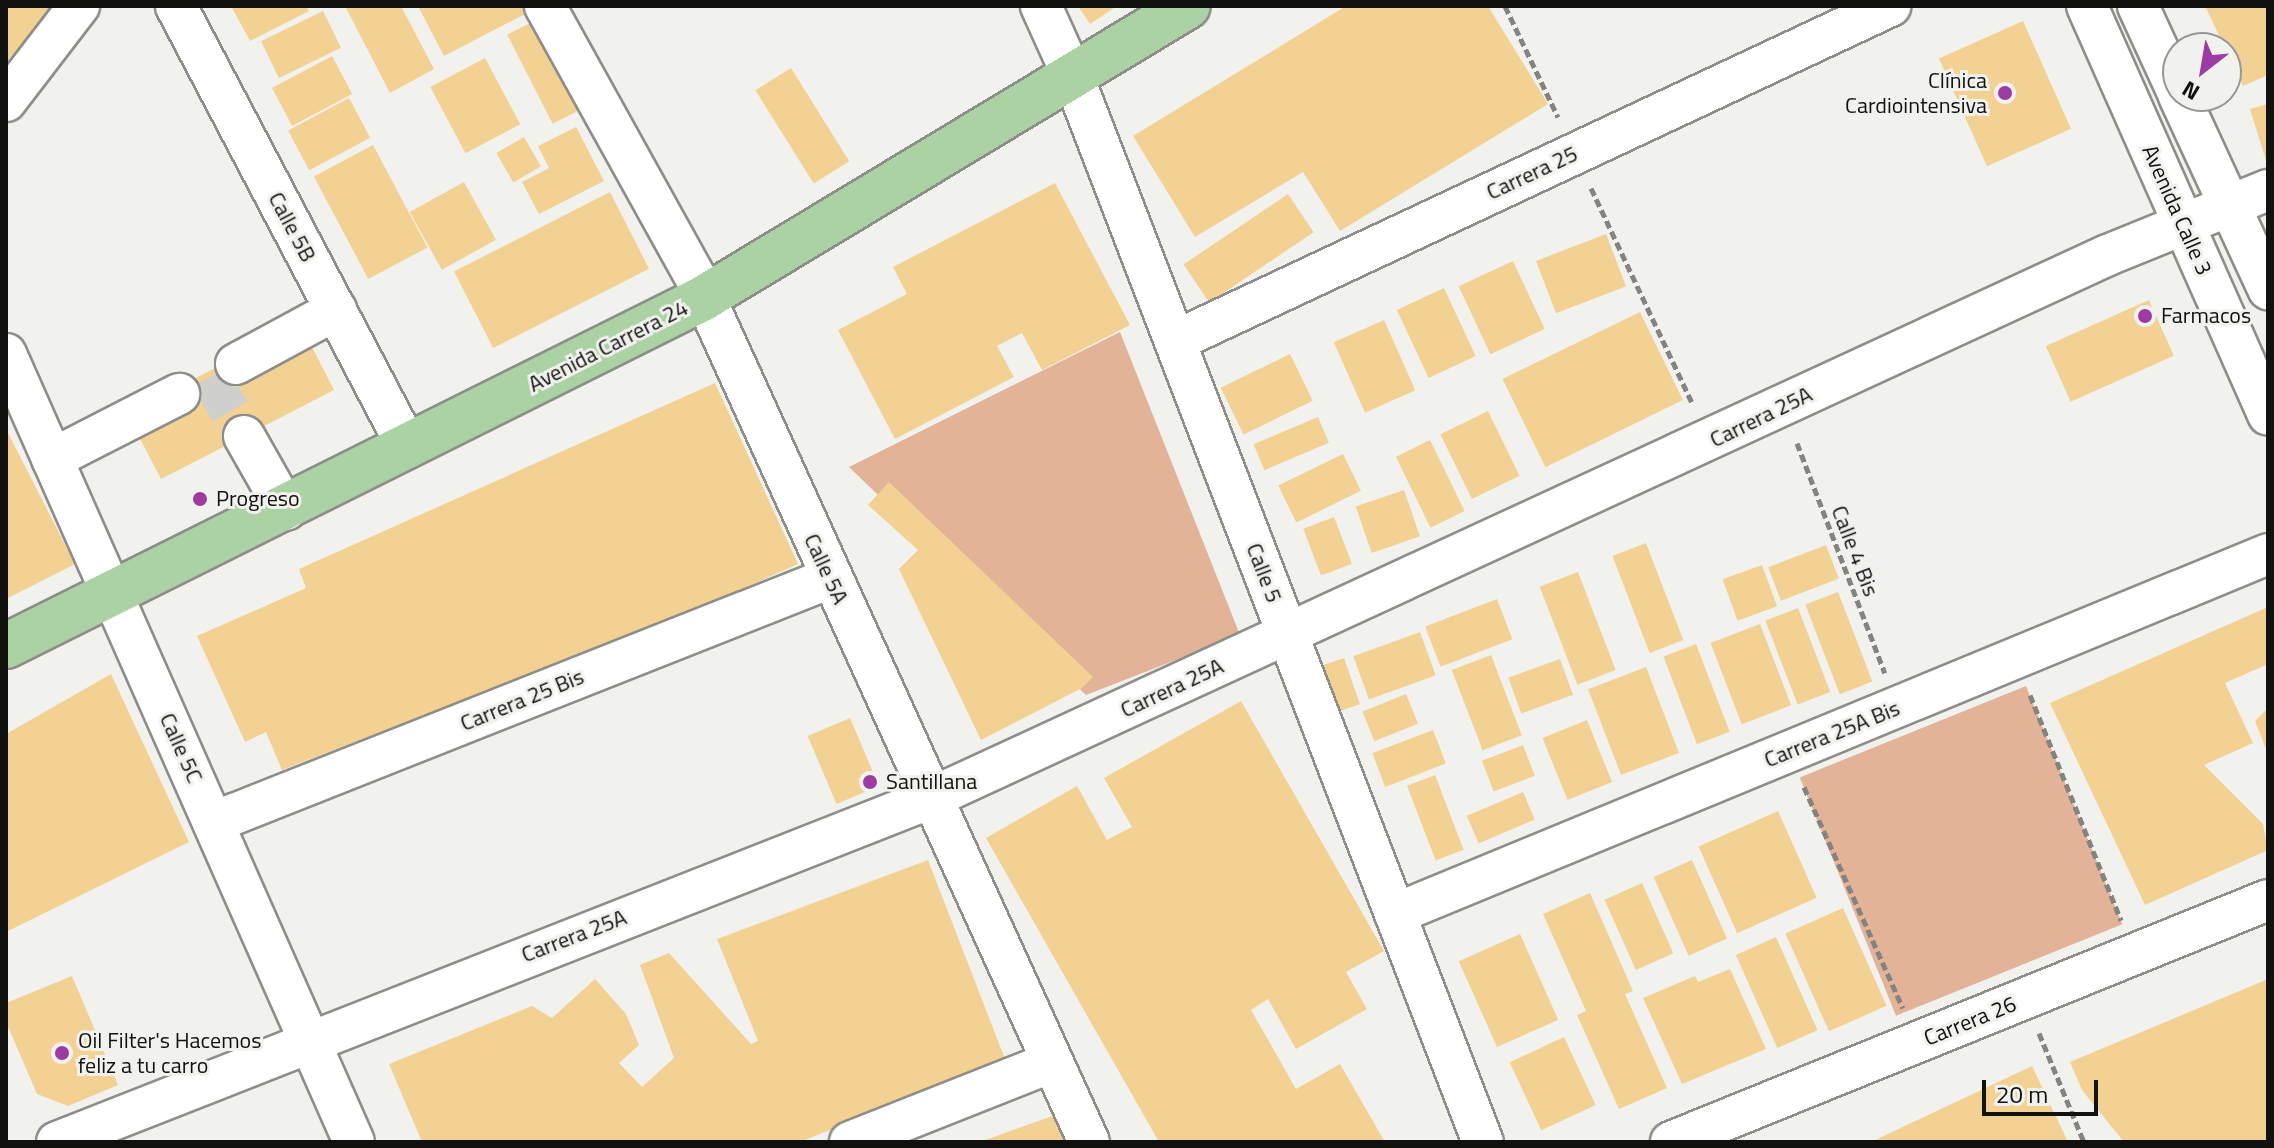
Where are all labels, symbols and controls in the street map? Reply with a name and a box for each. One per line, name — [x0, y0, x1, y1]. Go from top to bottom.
north arrow — [2162, 32, 2242, 112]
place label: Clínica Cardiointensiva — [1845, 67, 1987, 118]
text: N — [2175, 72, 2206, 109]
marker: Clínica Cardiointensiva — [1994, 82, 2016, 104]
street label: Carrera 25 — [1482, 140, 1582, 206]
street label: Avenida Calle 3 — [2137, 141, 2217, 279]
street label: Calle 5B — [263, 188, 321, 266]
street label: Avenida Carrera 24 — [524, 294, 692, 398]
place label: Farmacos — [2161, 303, 2251, 329]
marker: Farmacos — [2136, 307, 2154, 325]
street label: Carrera 25A — [1706, 381, 1816, 453]
place label: Progreso — [216, 486, 300, 512]
marker: Progreso — [191, 490, 209, 508]
street label: Calle 4 Bis — [1826, 502, 1884, 600]
street label: Calle 5A — [798, 530, 854, 608]
street label: Calle 5 — [1241, 540, 1287, 606]
street label: Carrera 25A — [1116, 653, 1228, 723]
street label: Carrera 25 Bis — [456, 663, 588, 737]
street label: Carrera 25A Bis — [1760, 695, 1904, 773]
street label: Calle 5C — [154, 709, 208, 787]
place label: Santillana — [886, 769, 977, 795]
marker: Santillana — [861, 773, 879, 791]
street label: Carrera 25A — [518, 904, 630, 968]
street label: Carrera 26 — [1920, 991, 2020, 1051]
place label: Oil Filter's Hacemos feliz a tu carro — [78, 1027, 261, 1078]
marker: Oil Filter's Hacemos feliz a tu carro — [53, 1044, 71, 1062]
scale bar — [1986, 1064, 2102, 1114]
text: 20 m — [1996, 1076, 2048, 1112]

